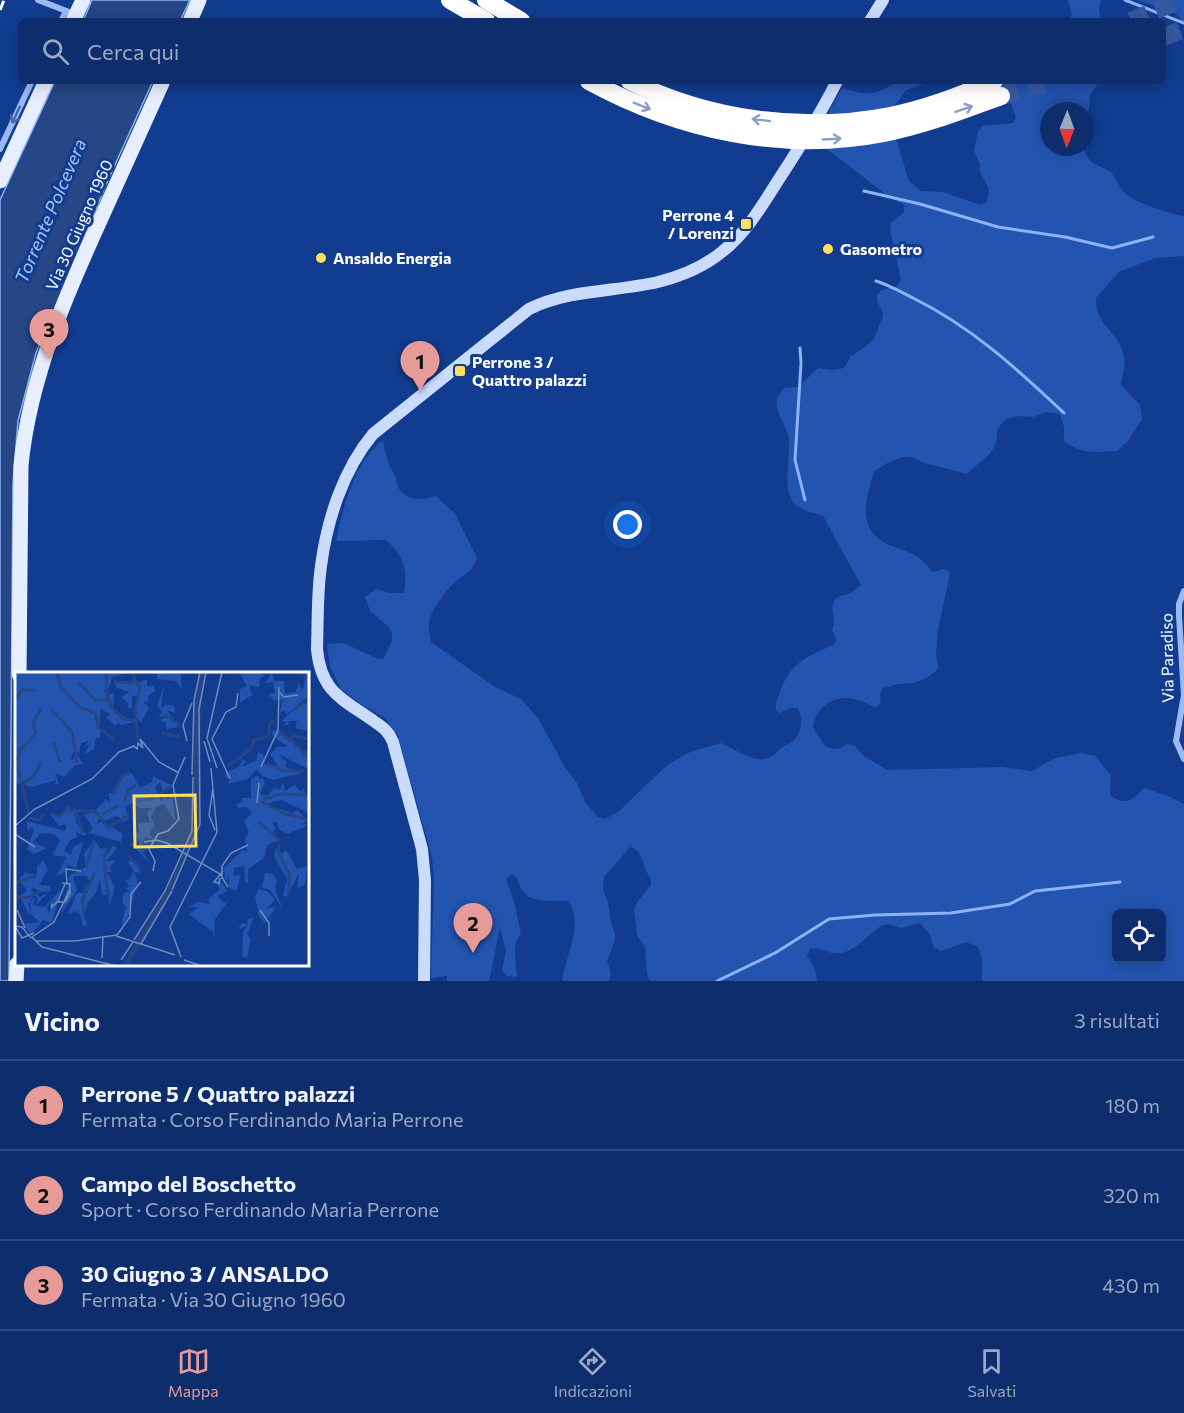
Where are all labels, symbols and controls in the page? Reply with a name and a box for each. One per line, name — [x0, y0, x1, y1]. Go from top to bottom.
search box — [18, 18, 1166, 84]
icon: search — [39, 35, 72, 68]
text: Cerca qui — [87, 38, 179, 65]
one-way arrow — [632, 101, 651, 112]
north arrow — [1040, 102, 1094, 156]
one-way arrow — [954, 103, 973, 114]
one-way arrow — [10, 105, 21, 123]
one-way arrow — [751, 114, 771, 125]
one-way arrow — [822, 134, 842, 145]
water label: Torrente Polcevera — [10, 135, 90, 286]
street label: Via 30 Giugno 1960 — [41, 156, 116, 293]
place label: Perrone 4 / Lorenzi — [662, 205, 734, 242]
marker: Perrone 4 / Lorenzi — [739, 217, 753, 231]
place label: Gasometro — [840, 239, 923, 258]
marker: Gasometro — [821, 242, 835, 256]
place label: Ansaldo Energia — [333, 248, 451, 267]
marker: Ansaldo Energia — [314, 251, 328, 265]
pin: 3 — [29, 310, 68, 359]
pin: 1 — [400, 342, 440, 391]
place label: Perrone 3 / Quattro palazzi — [472, 352, 587, 389]
marker: Perrone 3 / Quattro palazzi — [453, 364, 467, 378]
your location — [613, 510, 642, 539]
street label: Via Paradiso — [1156, 613, 1177, 703]
inset map — [15, 672, 309, 966]
pin: 2 — [454, 904, 492, 953]
map controls — [1112, 909, 1166, 963]
button: locate — [1112, 909, 1166, 963]
text: Vicino — [24, 1005, 100, 1036]
text: 3 risultati — [1074, 1008, 1160, 1032]
text: Perrone 5 / Quattro palazzi — [81, 1080, 355, 1107]
text: 1 — [39, 1093, 48, 1117]
text: 180 m — [1105, 1093, 1160, 1117]
text: Fermata · Corso Ferdinando Maria Perrone — [81, 1107, 464, 1131]
text: Campo del Boschetto — [81, 1170, 296, 1197]
text: 2 — [38, 1183, 49, 1207]
text: 320 m — [1103, 1183, 1160, 1207]
text: Sport · Corso Ferdinando Maria Perrone — [81, 1197, 439, 1221]
text: 30 Giugno 3 / ANSALDO — [81, 1260, 329, 1287]
text: 3 — [38, 1273, 49, 1297]
text: 430 m — [1102, 1273, 1160, 1297]
text: Fermata · Via 30 Giugno 1960 — [81, 1287, 346, 1311]
tab: Mappa — [168, 1345, 219, 1400]
tab: Indicazioni — [554, 1345, 632, 1400]
tab: Salvati — [967, 1345, 1016, 1400]

